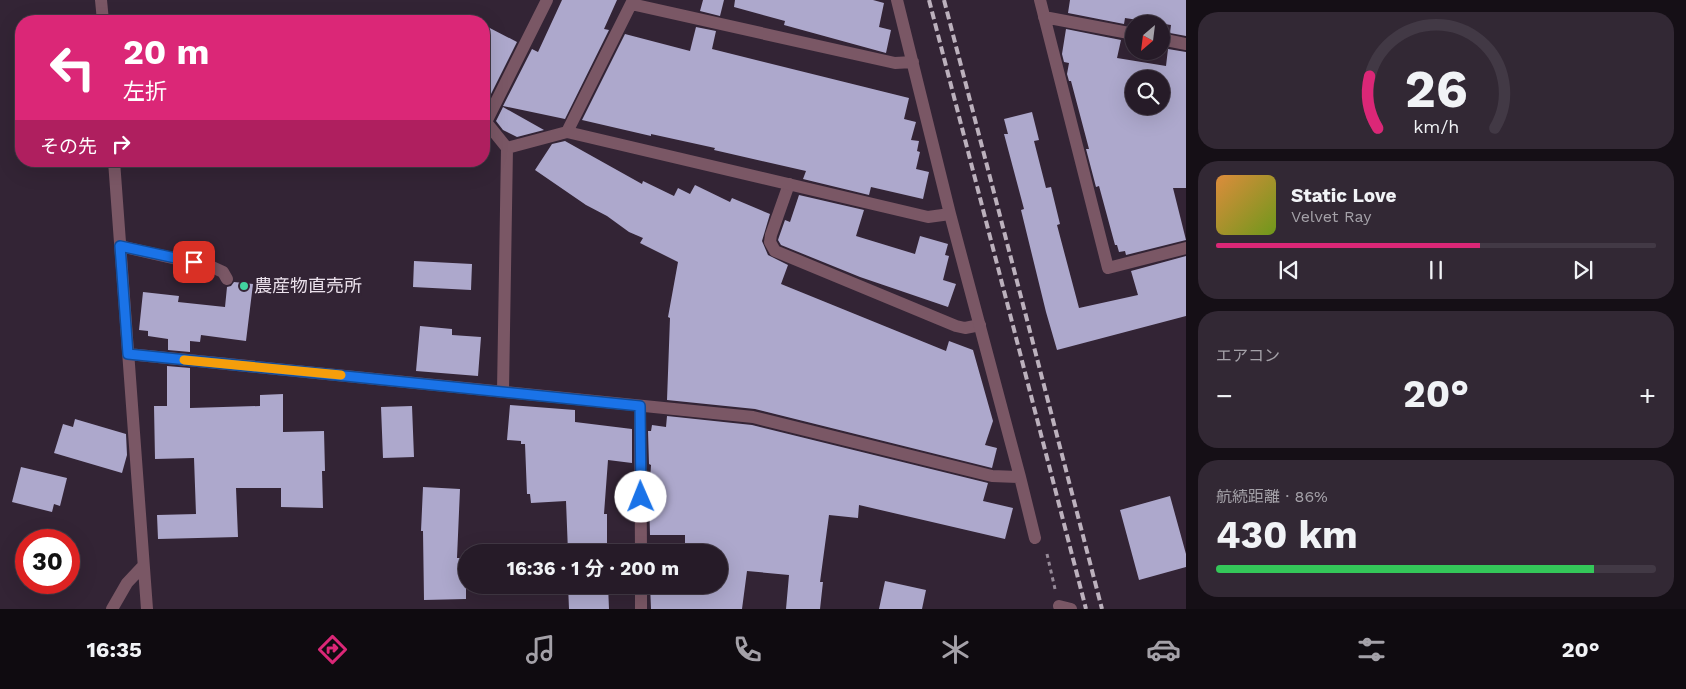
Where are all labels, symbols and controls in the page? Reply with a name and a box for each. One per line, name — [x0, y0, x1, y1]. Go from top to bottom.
north arrow — [1125, 15, 1170, 60]
map controls — [1125, 15, 1170, 115]
text: 20 m — [123, 31, 209, 73]
icon: left — [40, 35, 105, 100]
text: 26 — [1404, 59, 1468, 120]
button: search — [1125, 70, 1170, 115]
text: 左折 — [123, 79, 167, 104]
text: km/h — [1413, 116, 1459, 137]
icon: right — [107, 130, 135, 158]
text: その先 — [40, 135, 97, 158]
text: Static Love — [1291, 184, 1396, 207]
text: Velvet Ray — [1291, 207, 1371, 226]
pin — [173, 241, 215, 283]
icon: arrive — [180, 248, 208, 276]
icon: previous — [1275, 256, 1303, 284]
icon: pause — [1422, 256, 1450, 284]
icon: next — [1569, 256, 1597, 284]
place label: 農産物直売所 — [254, 275, 362, 296]
marker: 農産物直売所 — [238, 280, 250, 292]
text: エアコン — [1216, 346, 1280, 365]
text: 20° — [1403, 372, 1469, 416]
text: − — [1216, 379, 1233, 412]
text: + — [1639, 379, 1656, 412]
position arrow — [614, 470, 666, 522]
text: 航続距離 · 86% — [1216, 487, 1328, 506]
text: 430 km — [1216, 513, 1358, 557]
speed limit sign: 30 — [15, 529, 80, 594]
text: 16:36 · 1 分 · 200 m — [507, 557, 679, 580]
icon: directions — [315, 632, 350, 667]
icon: music — [523, 632, 558, 667]
icon: phone — [730, 632, 765, 667]
icon: climate — [938, 632, 973, 667]
icon: car — [1146, 632, 1181, 667]
icon: filters — [1354, 632, 1389, 667]
text: 16:35 — [86, 637, 142, 662]
text: 20° — [1561, 637, 1600, 662]

